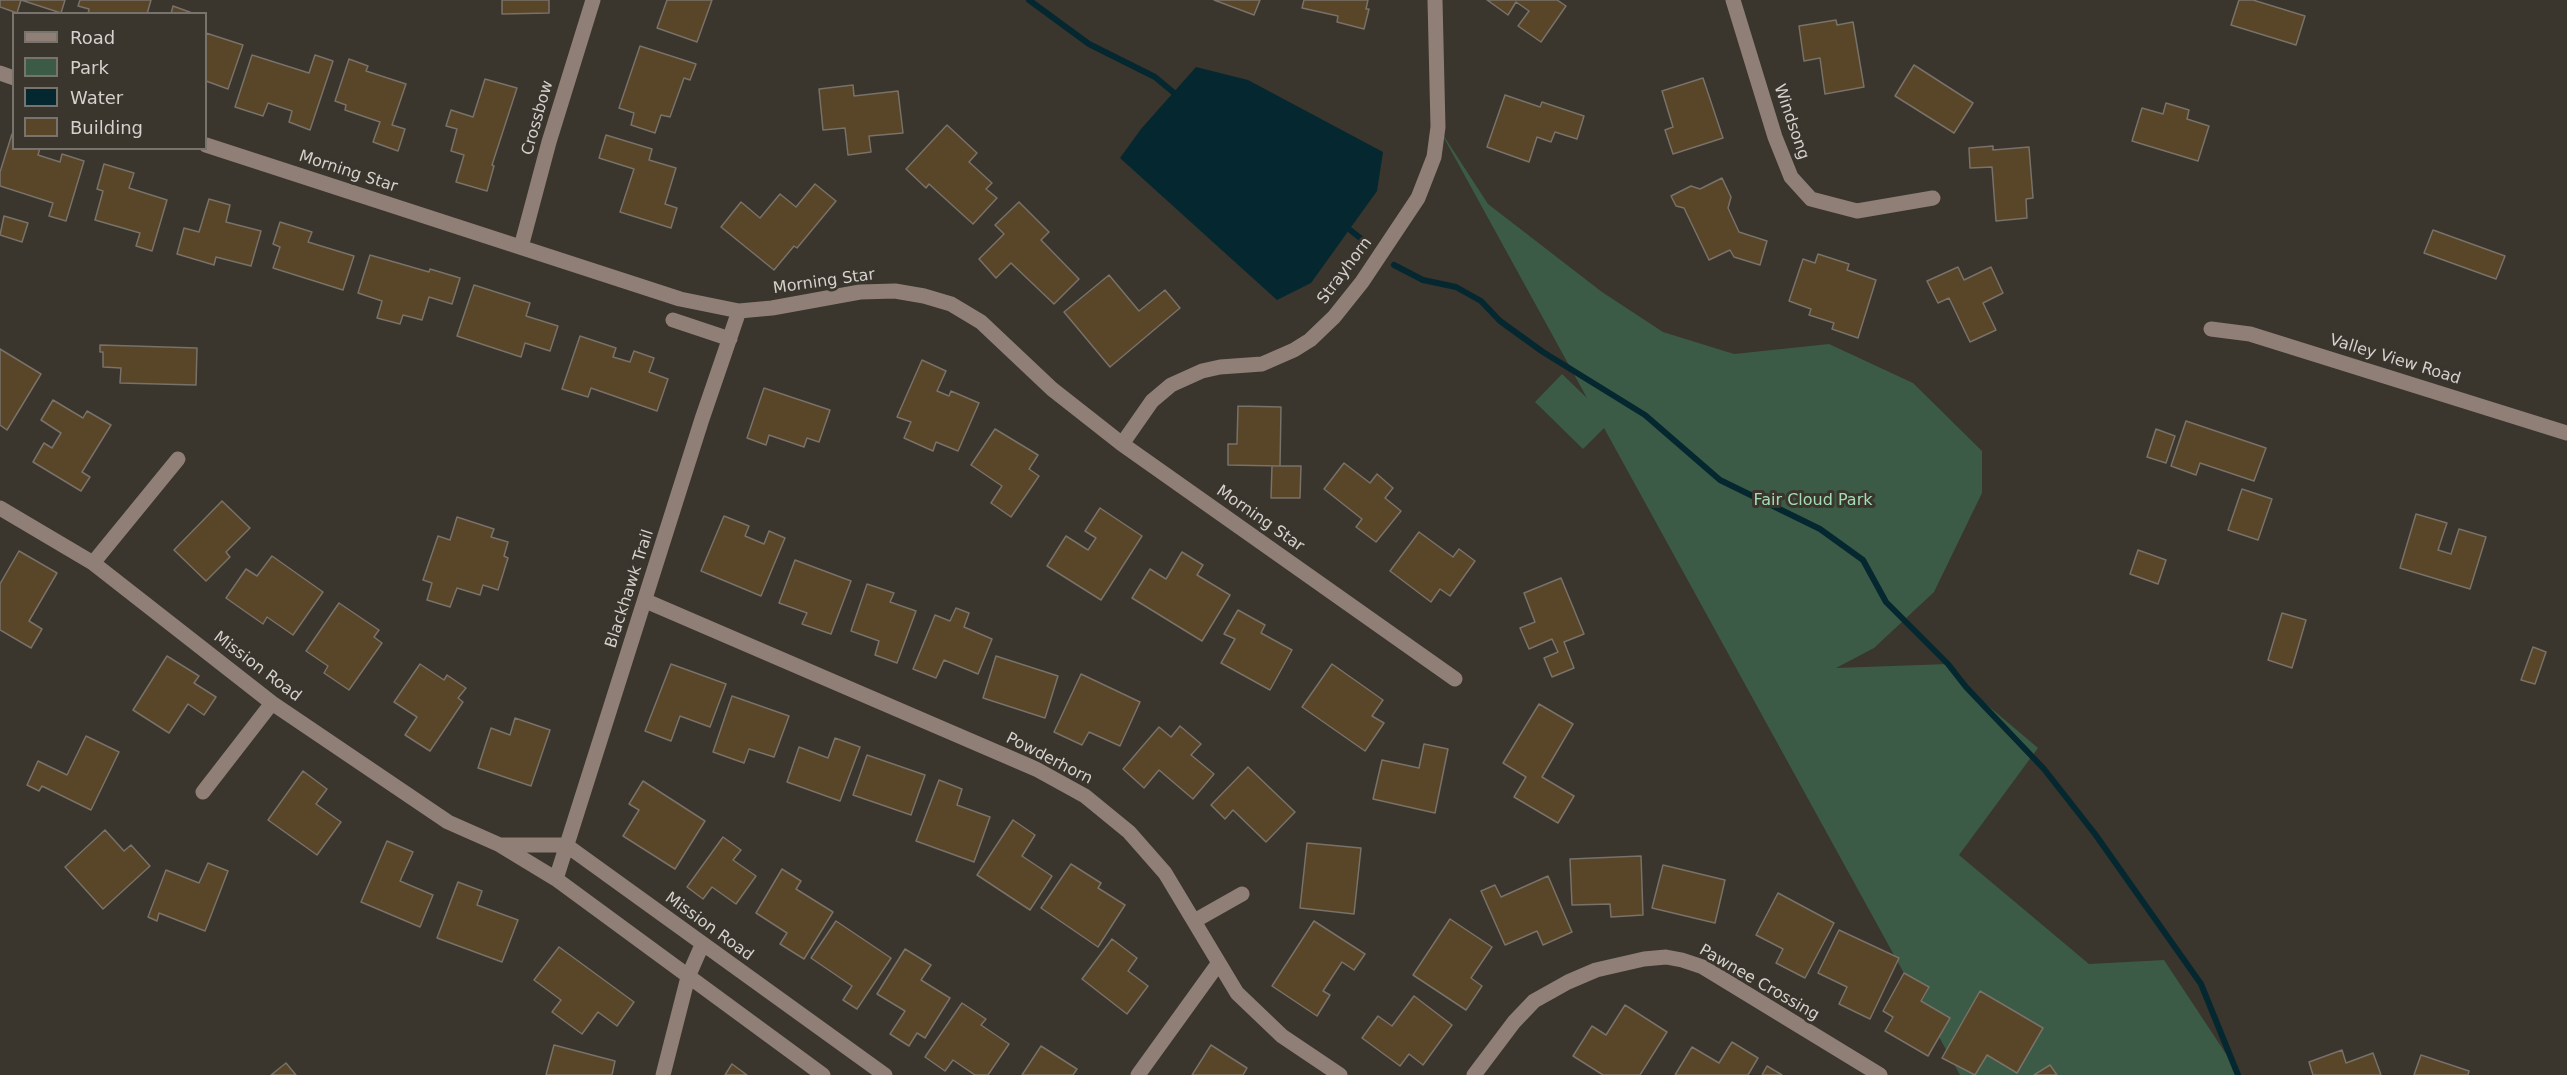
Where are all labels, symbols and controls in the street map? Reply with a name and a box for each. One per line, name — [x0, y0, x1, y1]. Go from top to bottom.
legend — [12, 12, 207, 150]
text: Road — [70, 27, 115, 48]
text: Park — [70, 57, 109, 78]
street label: Crossbow — [518, 78, 558, 158]
street label: Windsong — [1769, 82, 1813, 162]
text: Water — [70, 87, 123, 108]
text: Building — [70, 117, 143, 138]
street label: Morning Star — [296, 147, 400, 197]
street label: Strayhorn — [1314, 234, 1376, 308]
street label: Morning Star — [772, 265, 876, 299]
street label: Valley View Road — [2327, 331, 2463, 389]
street label: Morning Star — [1212, 482, 1308, 556]
park label: Fair Cloud Park — [1753, 491, 1873, 511]
street label: Blackhawk Trail — [602, 527, 658, 651]
street label: Mission Road — [209, 628, 305, 706]
street label: Powderhorn — [1002, 729, 1096, 789]
street label: Mission Road — [661, 889, 757, 965]
street label: Pawnee Crossing — [1696, 941, 1822, 1025]

